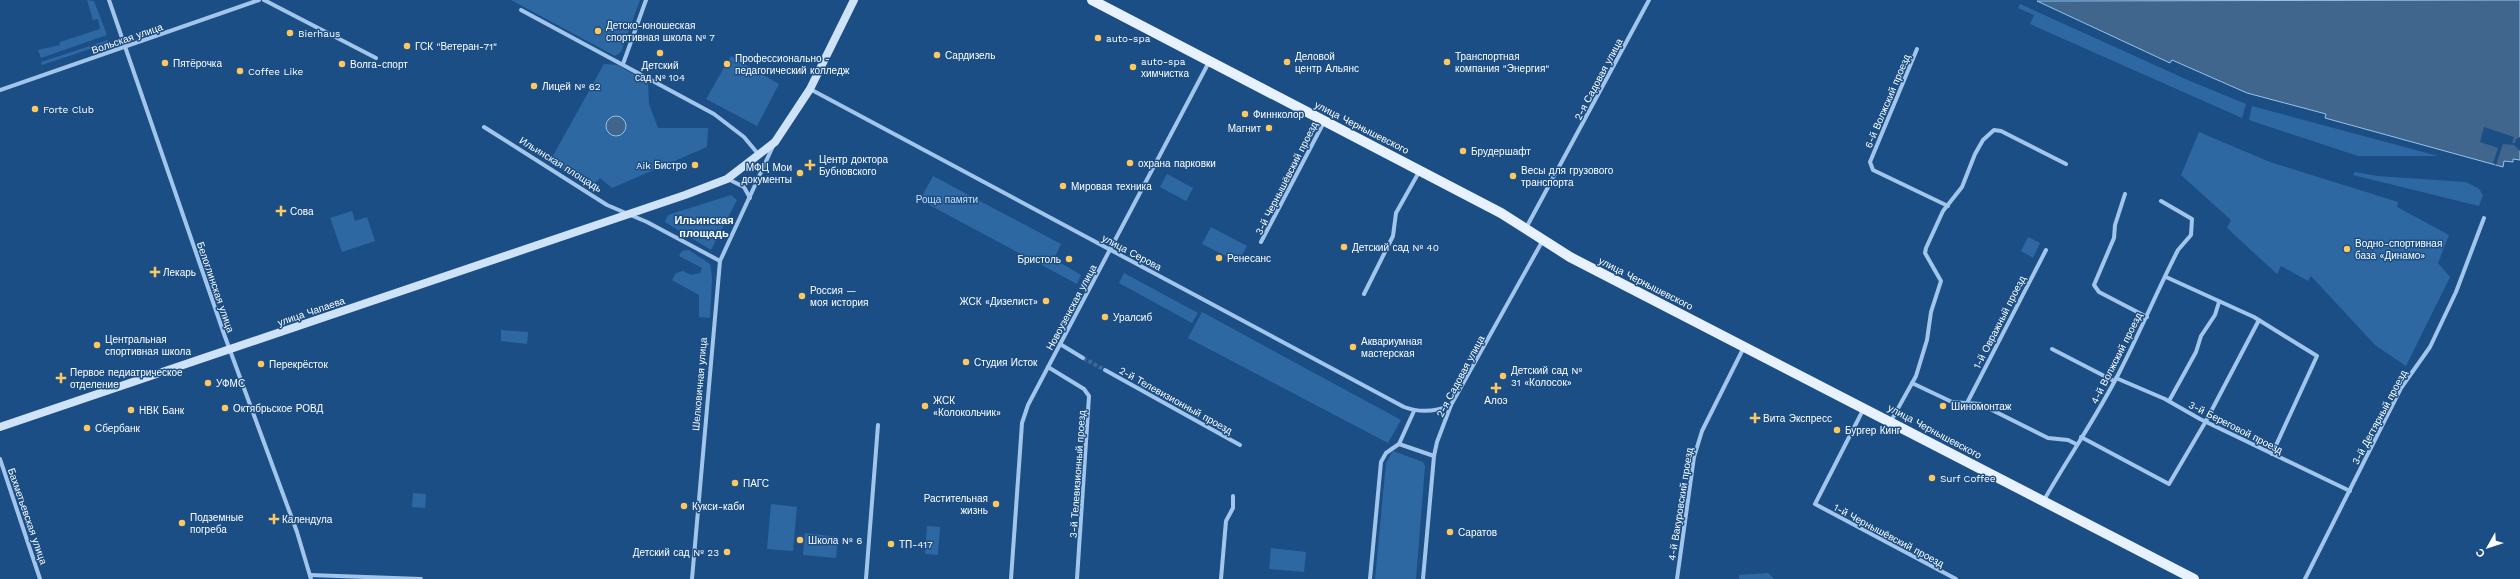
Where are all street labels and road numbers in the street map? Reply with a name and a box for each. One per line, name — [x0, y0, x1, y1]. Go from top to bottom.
street label: Вольская улица — [90, 21, 165, 56]
street label: 2-я Садовая улица — [1572, 36, 1625, 122]
street label: 6-й Волжский проезд — [1863, 53, 1912, 150]
street label: улица Чернышевского — [1313, 99, 1411, 156]
street label: 3-й Чернышёвский проезд — [1253, 120, 1320, 237]
street label: Ильинская площадь — [517, 135, 604, 194]
street label: улица Серова — [1100, 232, 1164, 273]
street label: Белоглинская улица — [195, 240, 236, 334]
street label: улица Чернышевского — [1597, 255, 1695, 312]
street label: Новоузенская улица — [1044, 262, 1099, 352]
street label: 1-й Овражный проезд — [1971, 274, 2028, 370]
street label: улица Чапаева — [276, 295, 347, 328]
street label: 4-й Волжский проезд — [2089, 311, 2144, 406]
street label: 2-я Садовая улица — [1434, 333, 1487, 419]
street label: Шелковичная улица — [690, 336, 709, 431]
street label: 2-й Телевизионный проезд — [1117, 365, 1234, 436]
street label: 3-й Дегтярный проезд — [2350, 368, 2409, 466]
street label: 3-й Береговой проезд — [2187, 399, 2285, 456]
street label: улица Чернышевского — [1886, 402, 1984, 461]
street label: 3-й Телевизионный проезд — [1068, 410, 1087, 538]
street label: 4-й Вакуровский проезд — [1666, 447, 1695, 561]
street label: Бахметьевская улица — [6, 466, 49, 566]
street label: 1-й Чернышёвский проезд — [1832, 502, 1946, 569]

